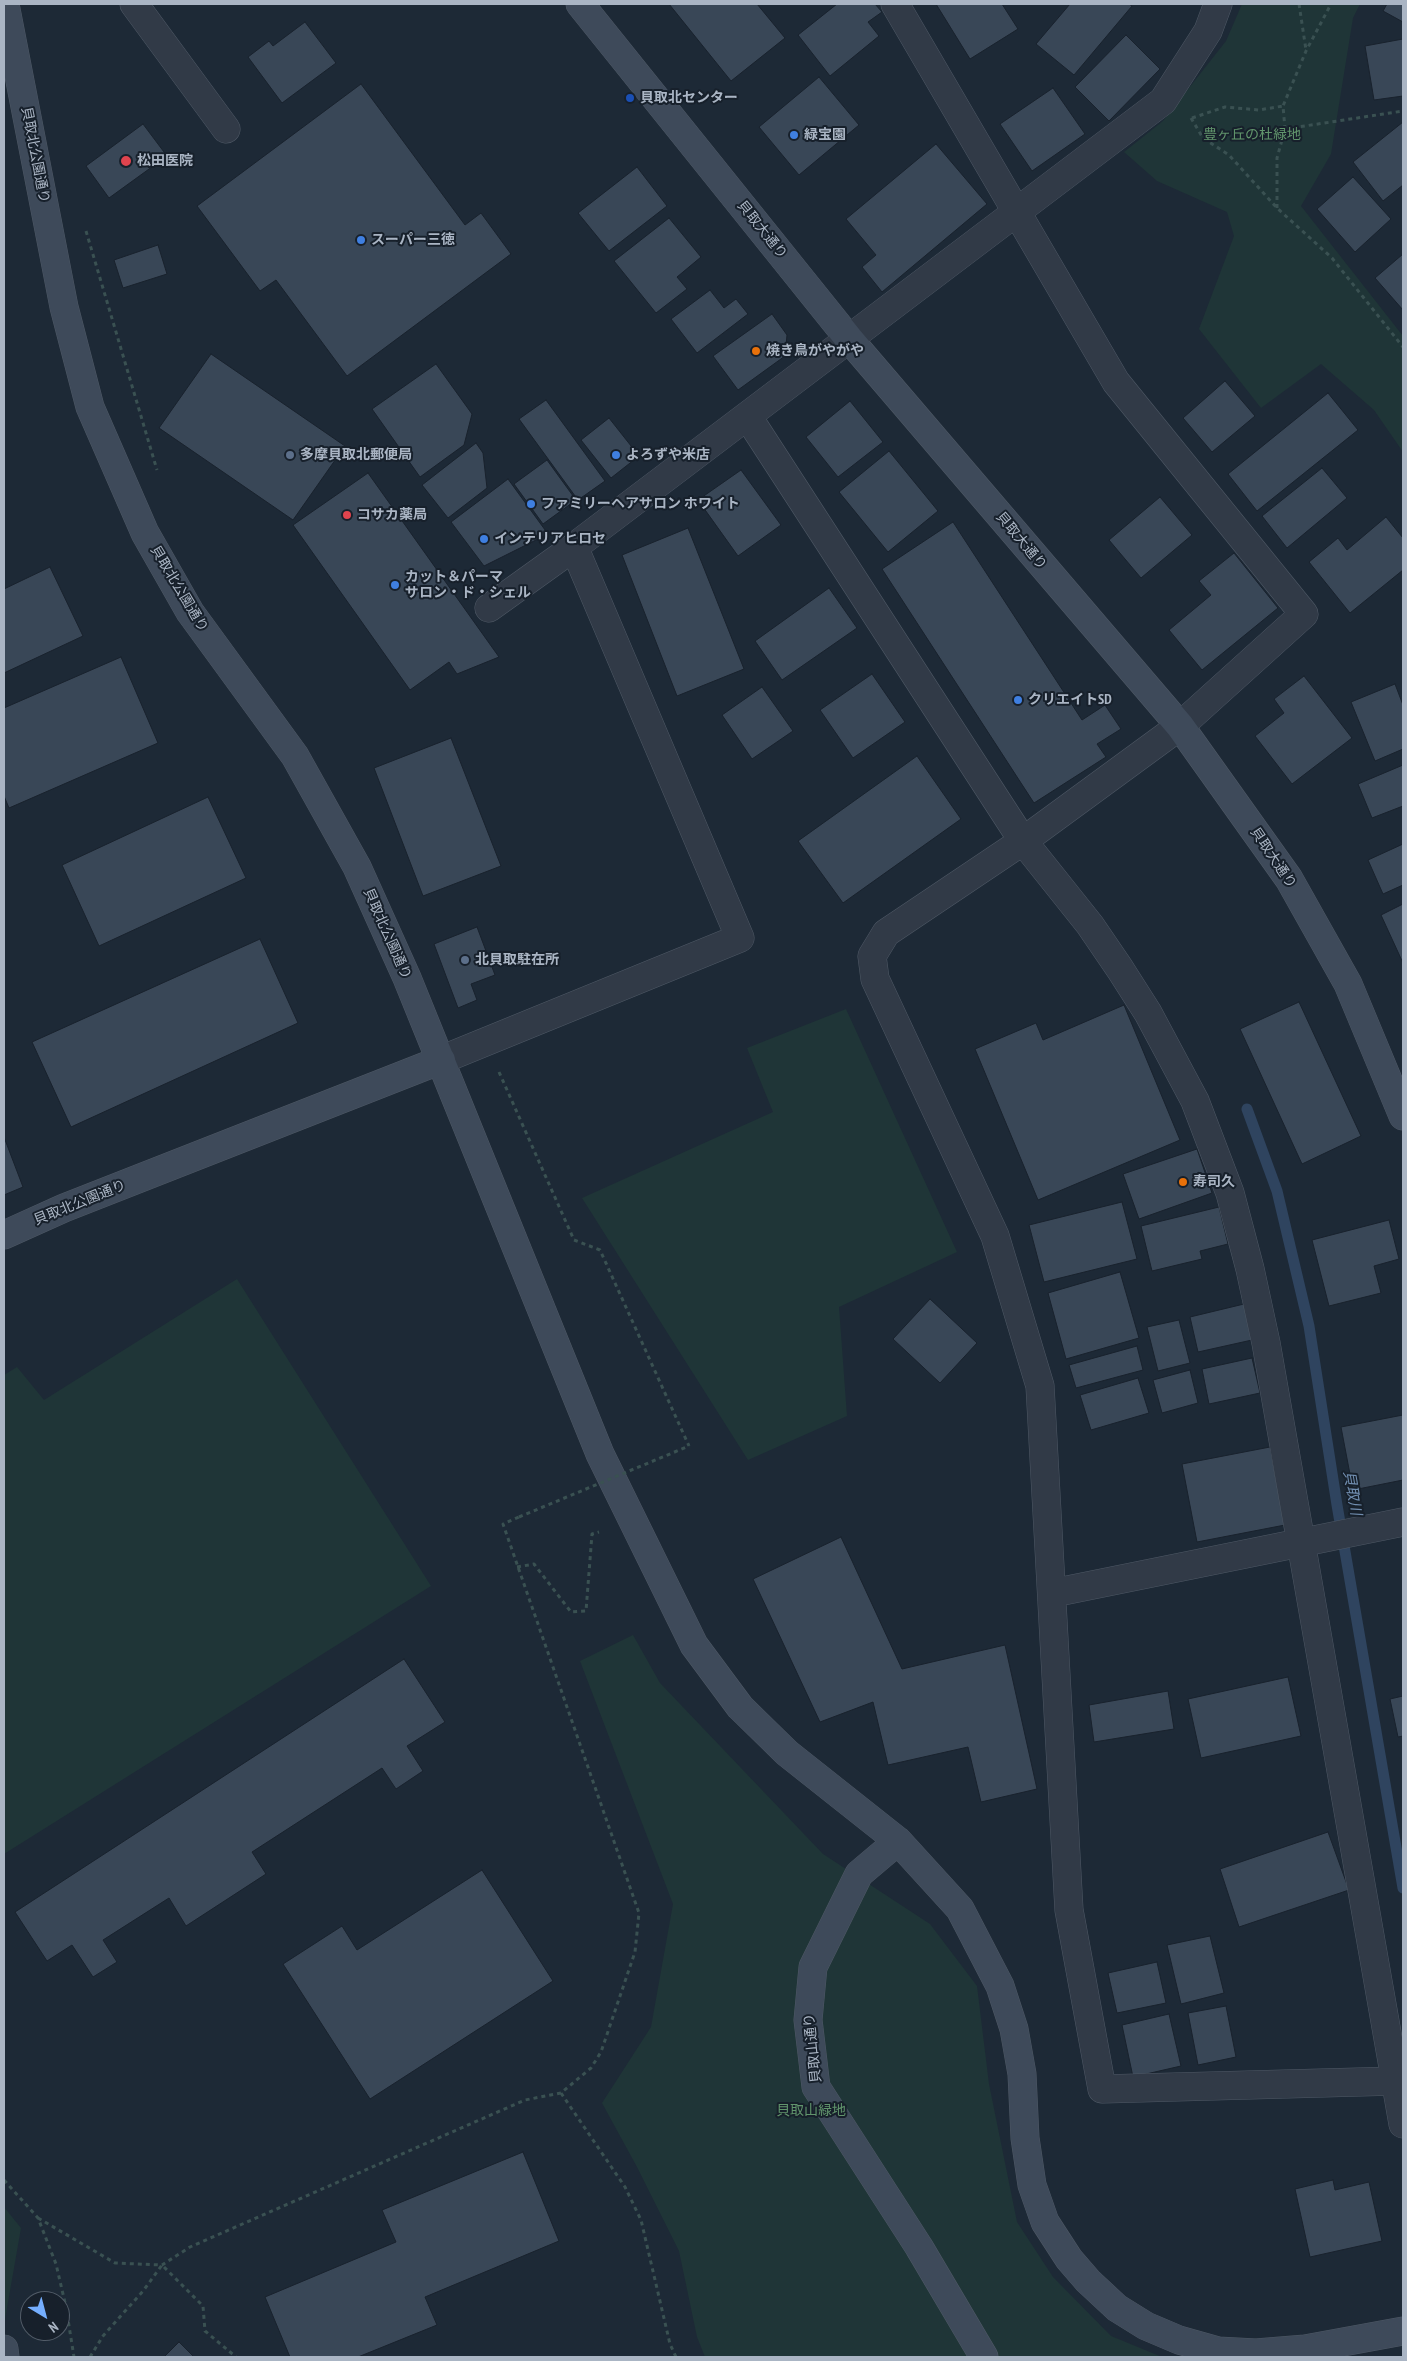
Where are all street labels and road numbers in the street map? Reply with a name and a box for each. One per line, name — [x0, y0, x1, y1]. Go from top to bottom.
street label: 貝取北公園通り — [17, 105, 53, 205]
street label: 貝取大通り — [733, 198, 791, 262]
street label: 貝取大通り — [992, 509, 1050, 573]
street label: 貝取北公園通り — [147, 543, 211, 635]
street label: 貝取大通り — [1246, 824, 1300, 892]
street label: 貝取北公園通り — [359, 886, 415, 982]
street label: 貝取北公園通り — [31, 1177, 129, 1229]
street label: 貝取山通り — [801, 2012, 825, 2084]

